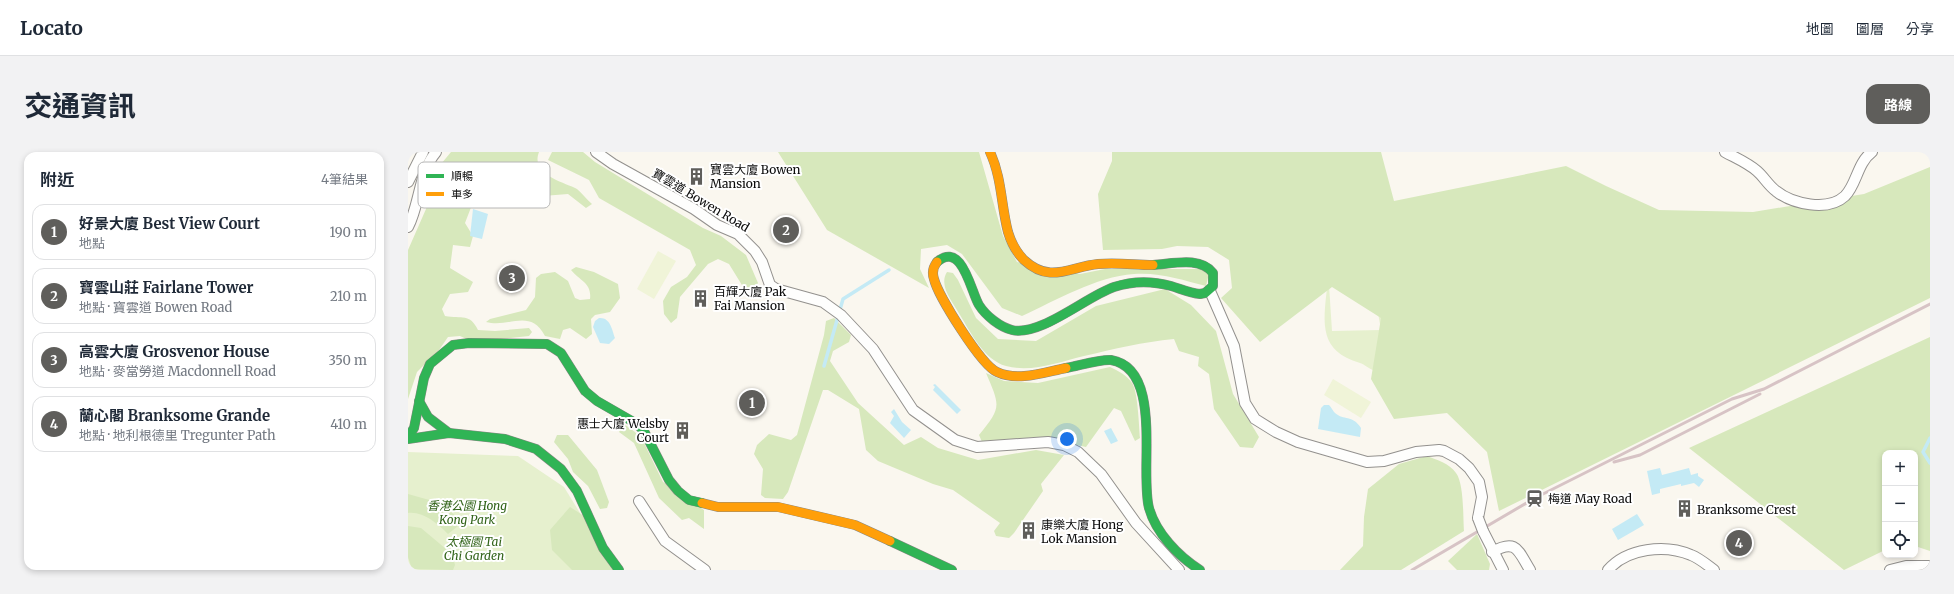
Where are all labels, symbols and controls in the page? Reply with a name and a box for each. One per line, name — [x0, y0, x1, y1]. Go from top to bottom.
text: Locato — [20, 16, 83, 40]
text: 地圖 — [1806, 20, 1834, 38]
text: 圖層 — [1856, 20, 1884, 38]
text: 分享 — [1906, 20, 1934, 38]
button: 路線 — [1866, 84, 1930, 124]
text: 交通資訊 — [24, 88, 136, 124]
legend — [418, 162, 550, 208]
place label: 寶雲大廈 Bowen Mansion — [710, 162, 801, 191]
street label: 寶雲道 Bowen Road — [650, 165, 752, 235]
building icon: 寶雲大廈 Bowen Mansion — [687, 166, 707, 186]
text: 附近 — [40, 169, 74, 191]
text: 順暢 — [451, 169, 473, 183]
text: 4筆結果 — [321, 171, 368, 188]
text: 車多 — [451, 187, 473, 201]
text: 好景大廈 Best View Court — [79, 214, 260, 233]
pin: 2 — [773, 215, 799, 245]
text: 1 — [51, 224, 57, 241]
text: 190 m — [330, 224, 367, 241]
text: 地點 — [79, 235, 105, 252]
pin: 3 — [499, 263, 525, 293]
text: 寶雲山莊 Fairlane Tower — [79, 278, 254, 297]
place label: 百輝大廈 Pak Fai Mansion — [714, 284, 787, 313]
text: 2 — [50, 288, 58, 305]
text: 210 m — [330, 288, 367, 305]
building icon: 百輝大廈 Pak Fai Mansion — [691, 288, 711, 308]
text: 地點 · 寶雲道 Bowen Road — [79, 299, 232, 316]
text: 高雲大廈 Grosvenor House — [79, 342, 269, 361]
text: 3 — [50, 352, 58, 369]
text: 350 m — [329, 352, 367, 369]
text: 地點 · 麥當勞道 Macdonnell Road — [79, 363, 276, 380]
pin: 1 — [739, 388, 765, 418]
text: 蘭心閣 Branksome Grande — [79, 406, 270, 425]
text: 4 — [50, 416, 58, 433]
text: 410 m — [330, 416, 367, 433]
place label: 惠士大廈 Welsby Court — [577, 416, 669, 445]
building icon: 惠士大廈 Welsby Court — [672, 420, 692, 440]
text: 地點 · 地利根德里 Tregunter Path — [79, 427, 276, 444]
your location — [1057, 429, 1077, 449]
map controls — [1882, 450, 1918, 558]
button: + — [1882, 450, 1918, 486]
button: − — [1882, 486, 1918, 522]
station icon: 梅道 May Road — [1525, 488, 1545, 508]
place label: 梅道 May Road — [1548, 491, 1632, 506]
park label: 香港公園 Hong Kong Park — [427, 498, 507, 527]
building icon: Branksome Crest — [1674, 499, 1694, 519]
place label: Branksome Crest — [1697, 502, 1796, 517]
place label: 康樂大廈 Hong Lok Mansion — [1041, 517, 1124, 546]
building icon: 康樂大廈 Hong Lok Mansion — [1018, 521, 1038, 541]
button: locate — [1882, 522, 1918, 558]
pin: 4 — [1726, 528, 1752, 558]
park label: 太極園 Tai Chi Garden — [444, 534, 504, 563]

